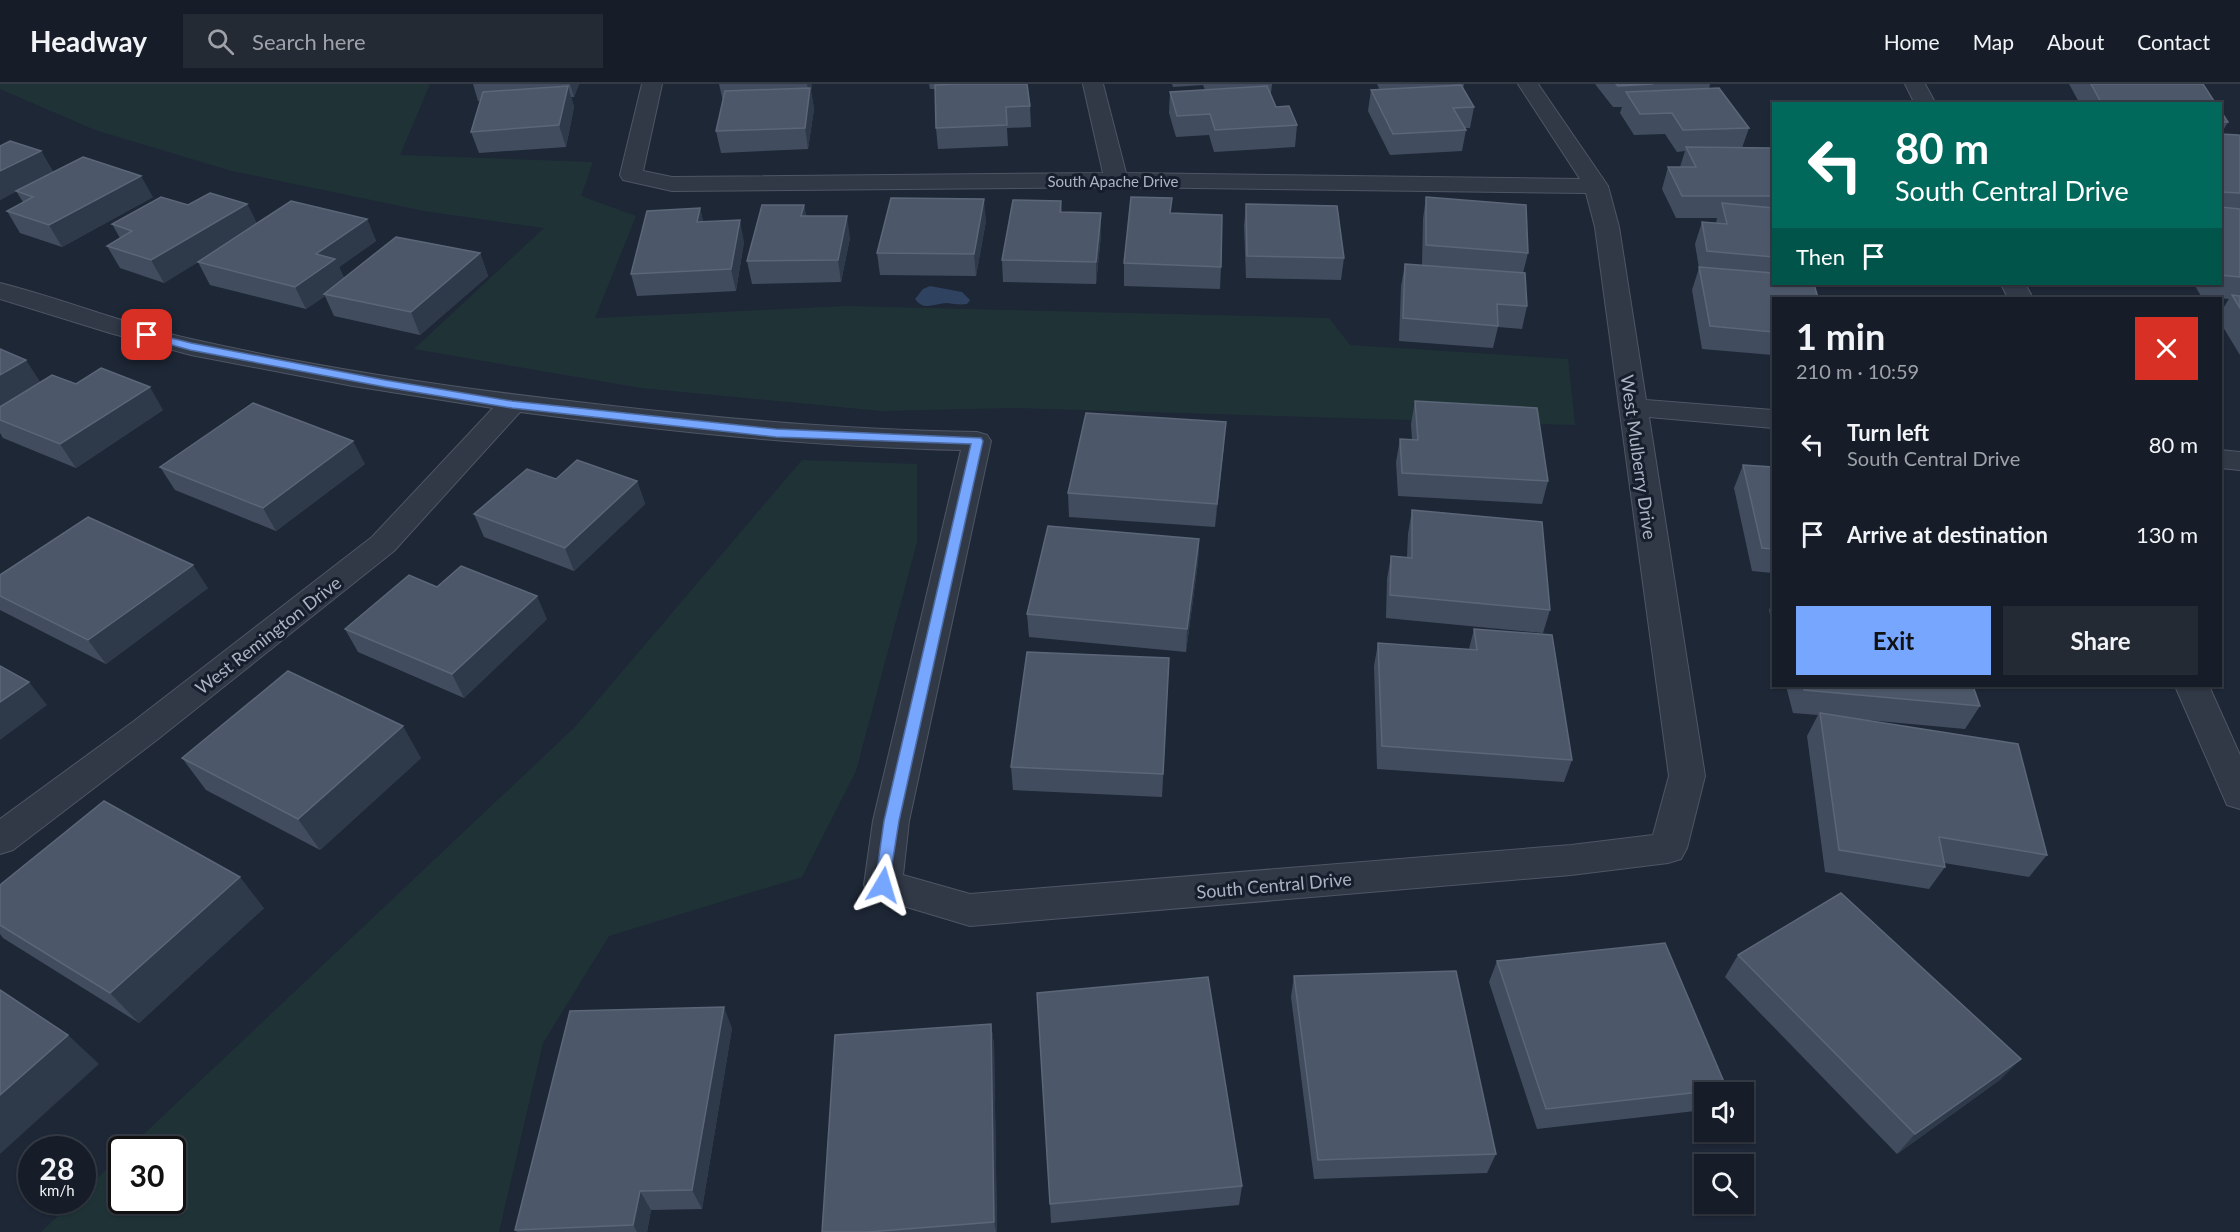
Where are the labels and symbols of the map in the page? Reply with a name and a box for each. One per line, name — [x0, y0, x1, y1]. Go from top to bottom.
street label: South Apache Drive — [1047, 172, 1179, 190]
pin — [121, 309, 172, 360]
street label: West Mulberry Drive — [1617, 373, 1661, 541]
street label: West Remington Drive — [191, 571, 345, 699]
position arrow — [851, 853, 915, 917]
street label: South Central Drive — [1195, 867, 1353, 903]
speed limit sign: 30 — [108, 1136, 186, 1214]

